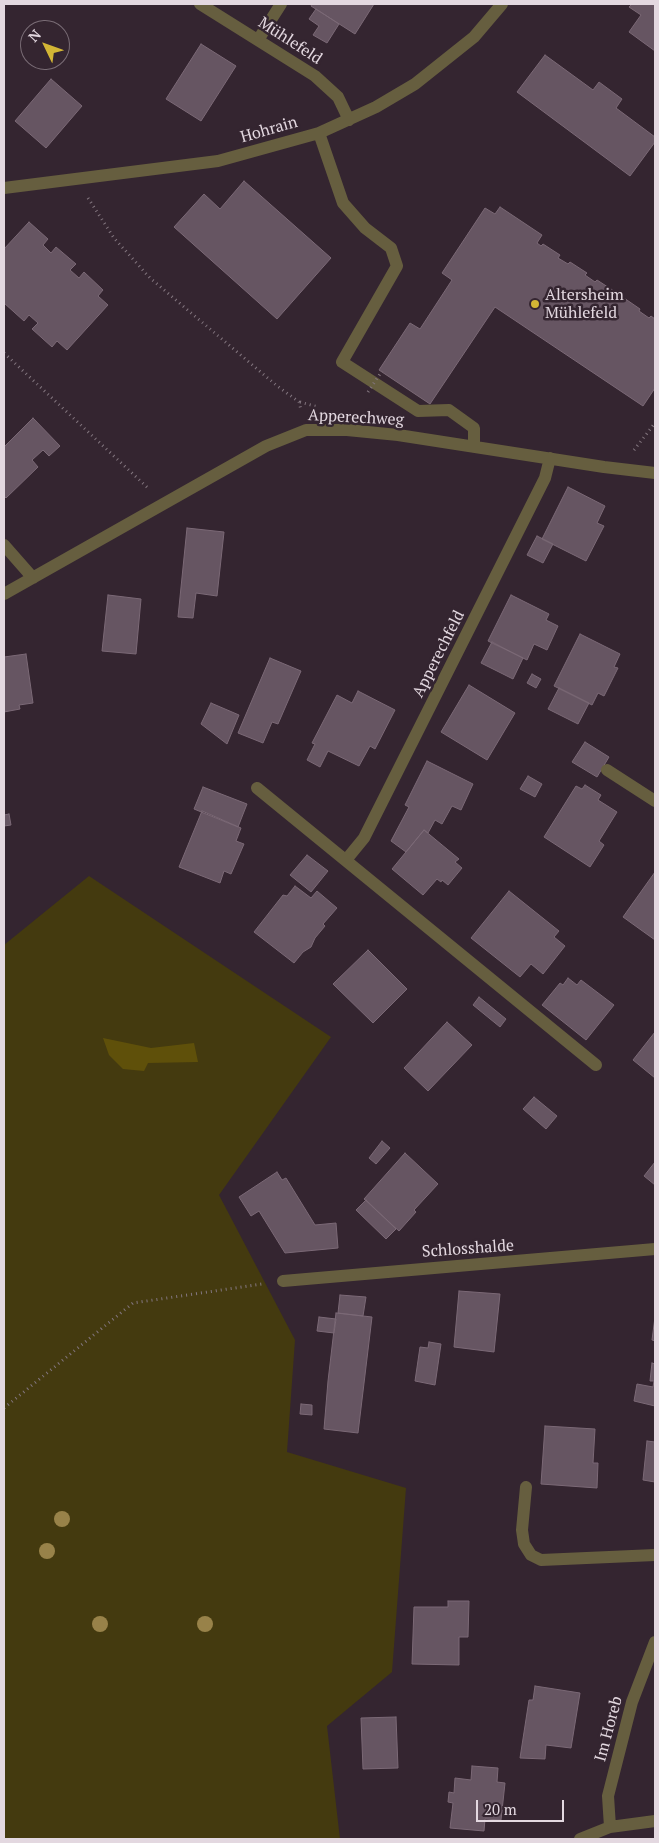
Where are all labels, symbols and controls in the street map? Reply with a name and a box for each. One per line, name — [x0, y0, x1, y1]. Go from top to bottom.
street label: Mühlefeld — [254, 13, 326, 69]
north arrow — [20, 20, 70, 70]
text: N — [24, 25, 45, 46]
street label: Hohrain — [238, 113, 300, 147]
place label: Altersheim Mühlefeld — [545, 285, 624, 323]
marker: Altersheim Mühlefeld — [529, 298, 541, 310]
street label: Apperechweg — [308, 406, 404, 430]
street label: Apperechfeld — [409, 607, 469, 701]
street label: Schlosshalde — [421, 1236, 515, 1262]
street label: Im Horeb — [591, 1694, 627, 1764]
scale bar — [479, 1790, 566, 1822]
text: 20 m — [484, 1799, 517, 1819]

